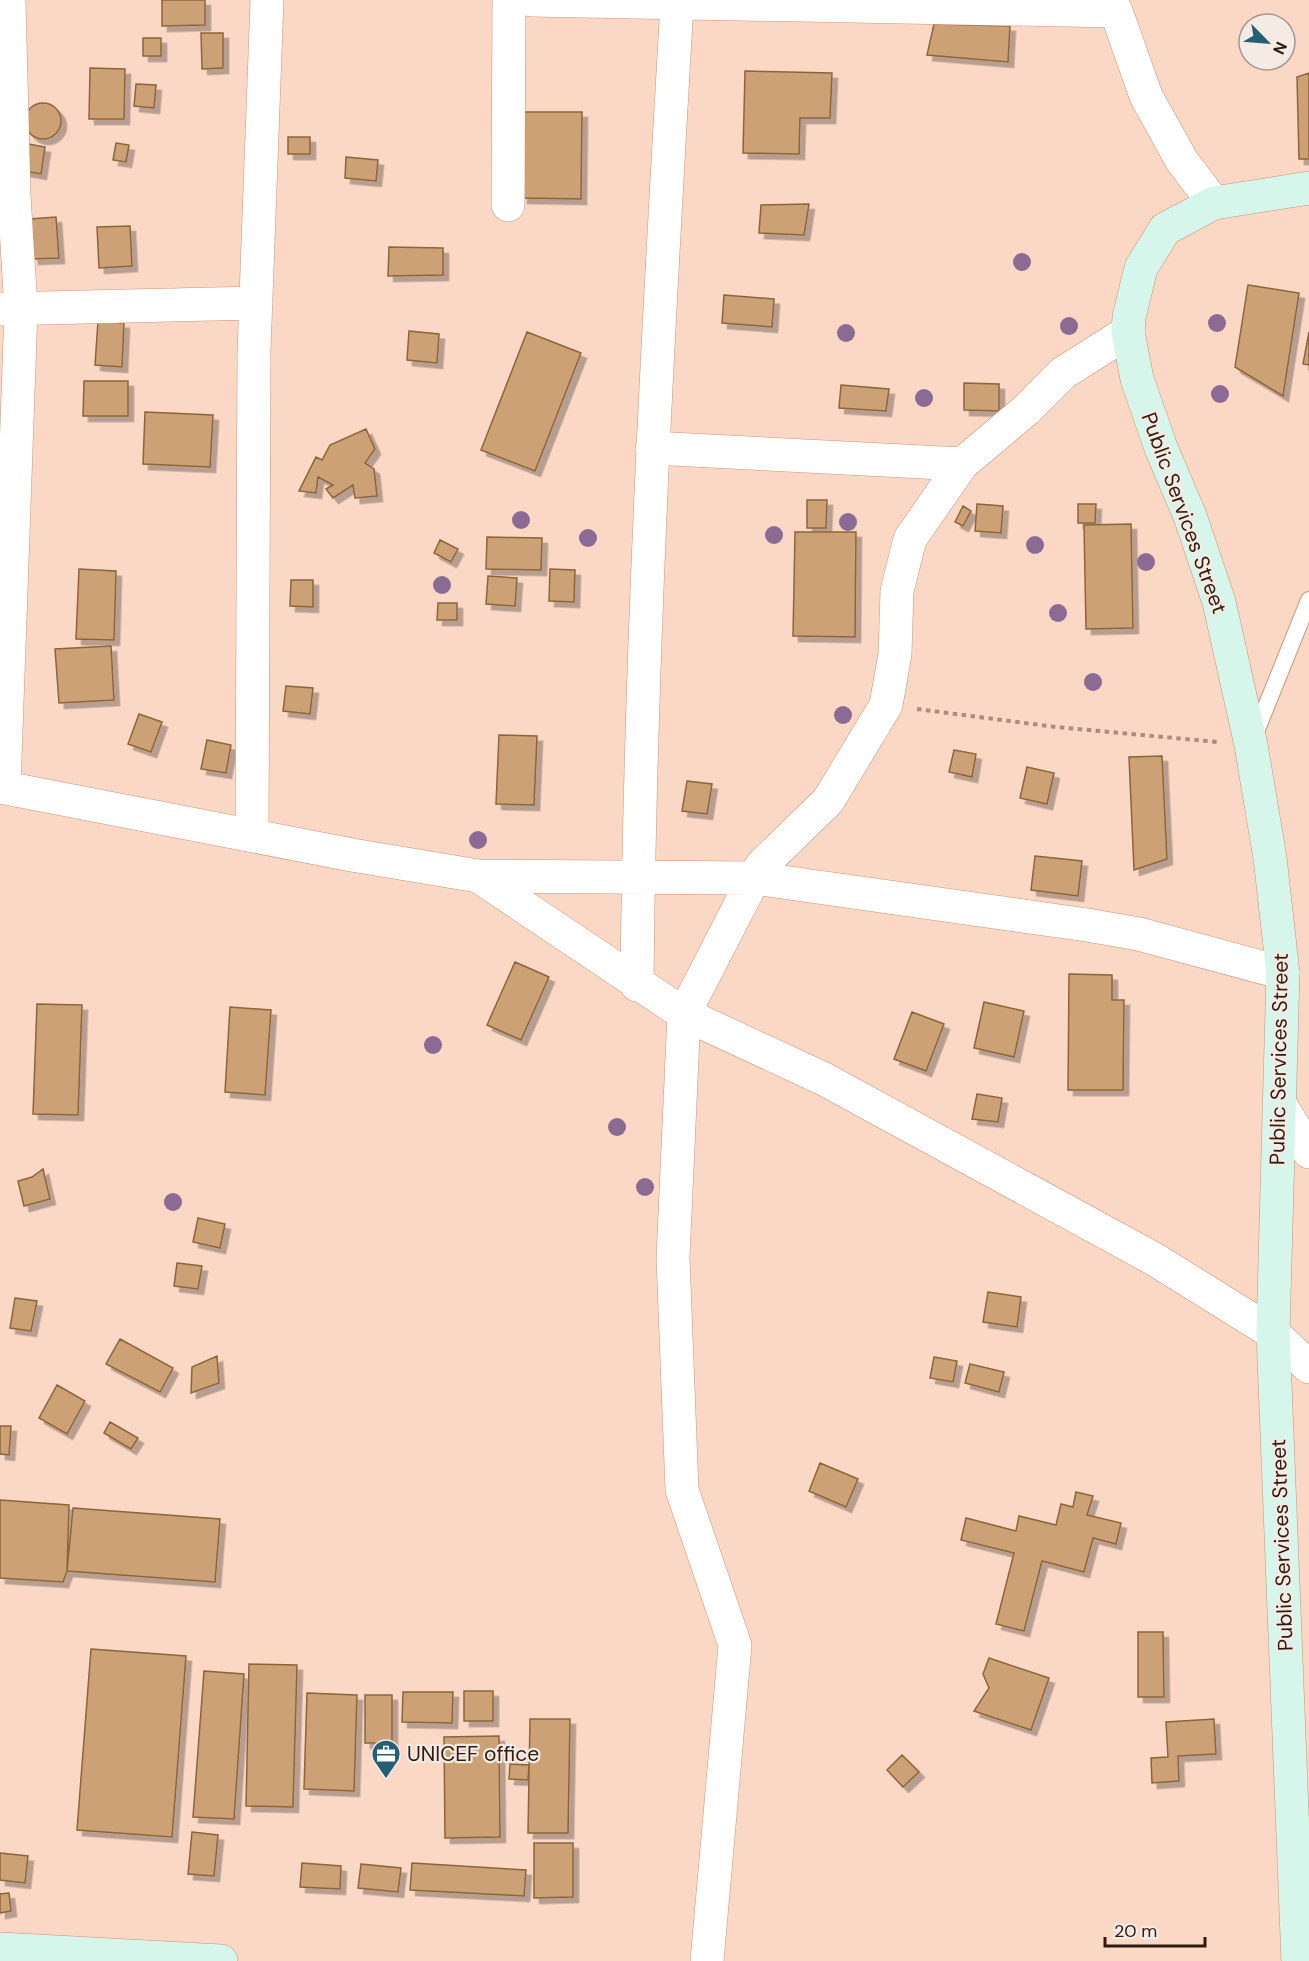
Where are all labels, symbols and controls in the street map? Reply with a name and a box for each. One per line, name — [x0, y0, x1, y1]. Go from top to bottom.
north arrow — [1237, 12, 1297, 72]
text: N — [1268, 38, 1292, 58]
street label: Public Services Street — [1135, 408, 1233, 618]
street label: Public Services Street — [1263, 953, 1295, 1165]
street label: Public Services Street — [1264, 1438, 1300, 1652]
office icon: UNICEF office — [370, 1738, 402, 1780]
place label: UNICEF office — [407, 1740, 539, 1768]
scale bar — [1105, 1910, 1206, 1948]
text: 20 m — [1114, 1919, 1157, 1943]

